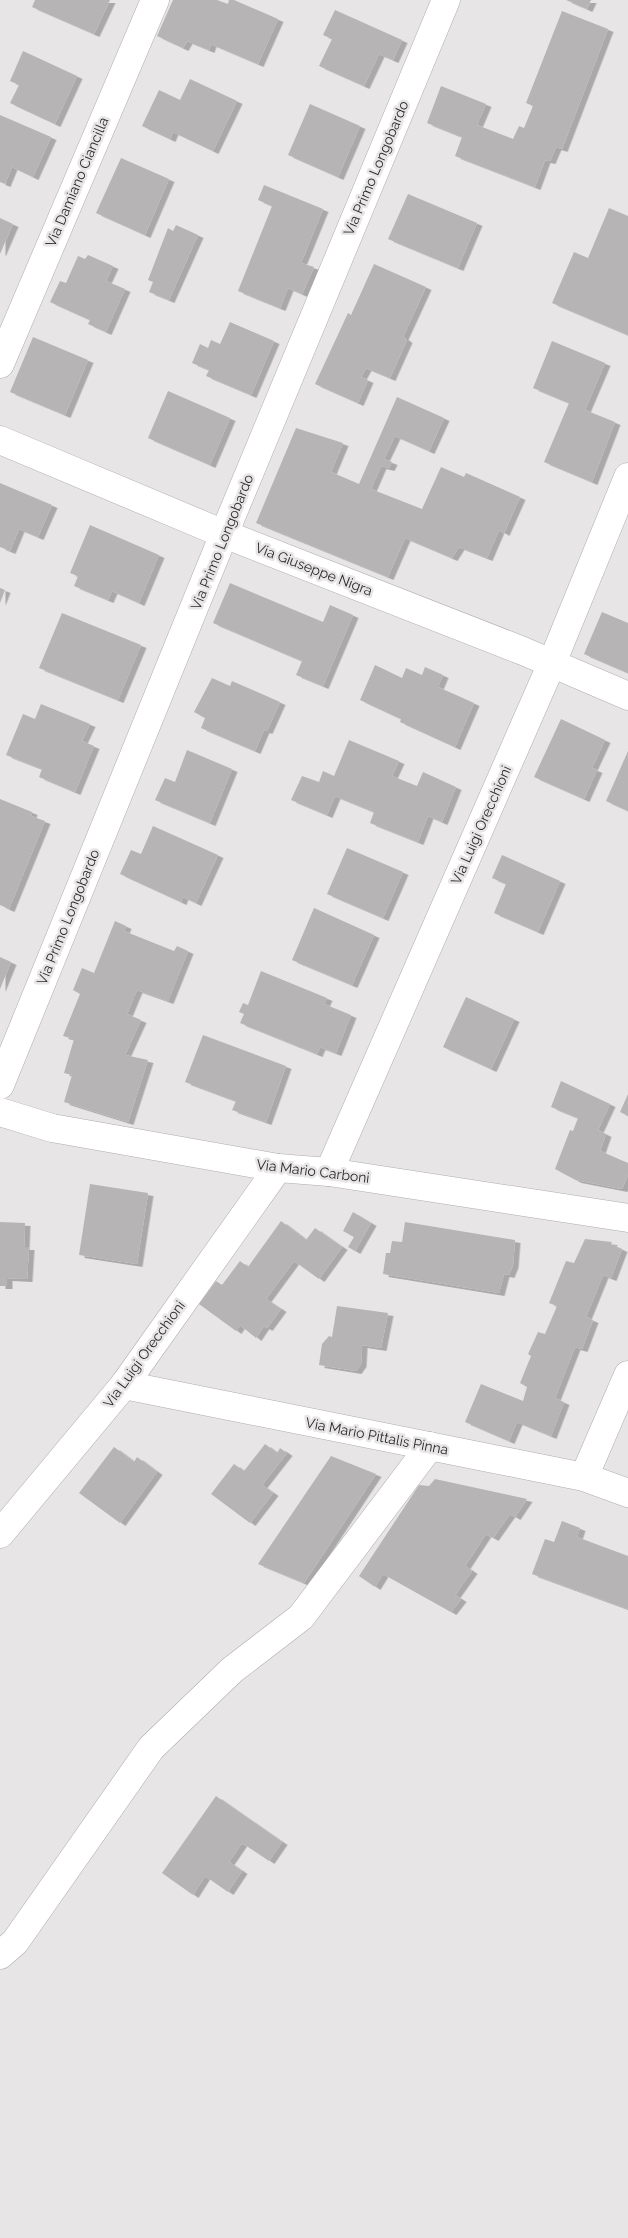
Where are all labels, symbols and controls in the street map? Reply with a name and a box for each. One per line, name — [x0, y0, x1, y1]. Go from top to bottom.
street label: Via Primo Longobardo — [340, 98, 412, 238]
street label: Via Damiano Ciancilla — [42, 115, 112, 249]
street label: Via Primo Longobardo — [187, 472, 257, 612]
street label: Via Giuseppe Nigra — [253, 539, 375, 599]
street label: Via Luigi Orecchioni — [448, 763, 514, 887]
street label: Via Primo Longobardo — [33, 847, 103, 987]
street label: Via Mario Carboni — [256, 1156, 370, 1186]
street label: Via Luigi Orecchioni — [100, 1298, 188, 1410]
street label: Via Mario Pittalis Pinna — [304, 1414, 450, 1458]

